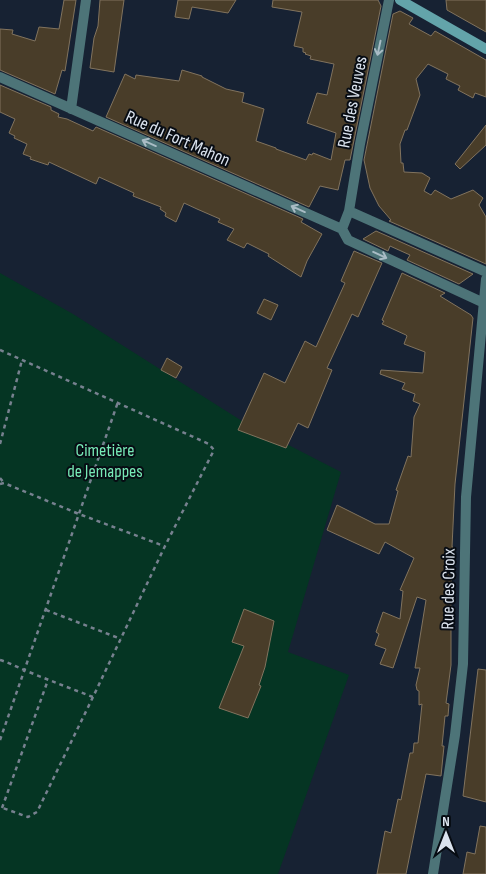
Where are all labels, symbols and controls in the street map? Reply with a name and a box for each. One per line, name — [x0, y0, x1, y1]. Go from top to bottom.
one-way arrow — [374, 39, 384, 55]
street label: Rue des Veuves — [333, 55, 372, 150]
street label: Rue du Fort Mahon — [122, 106, 233, 171]
one-way arrow — [142, 138, 157, 148]
one-way arrow — [291, 204, 306, 213]
one-way arrow — [372, 251, 387, 261]
park label: Cimetière de Jemappes — [67, 440, 143, 482]
street label: Rue des Croix — [437, 548, 460, 630]
north arrow — [421, 809, 471, 859]
text: N — [442, 813, 450, 830]

